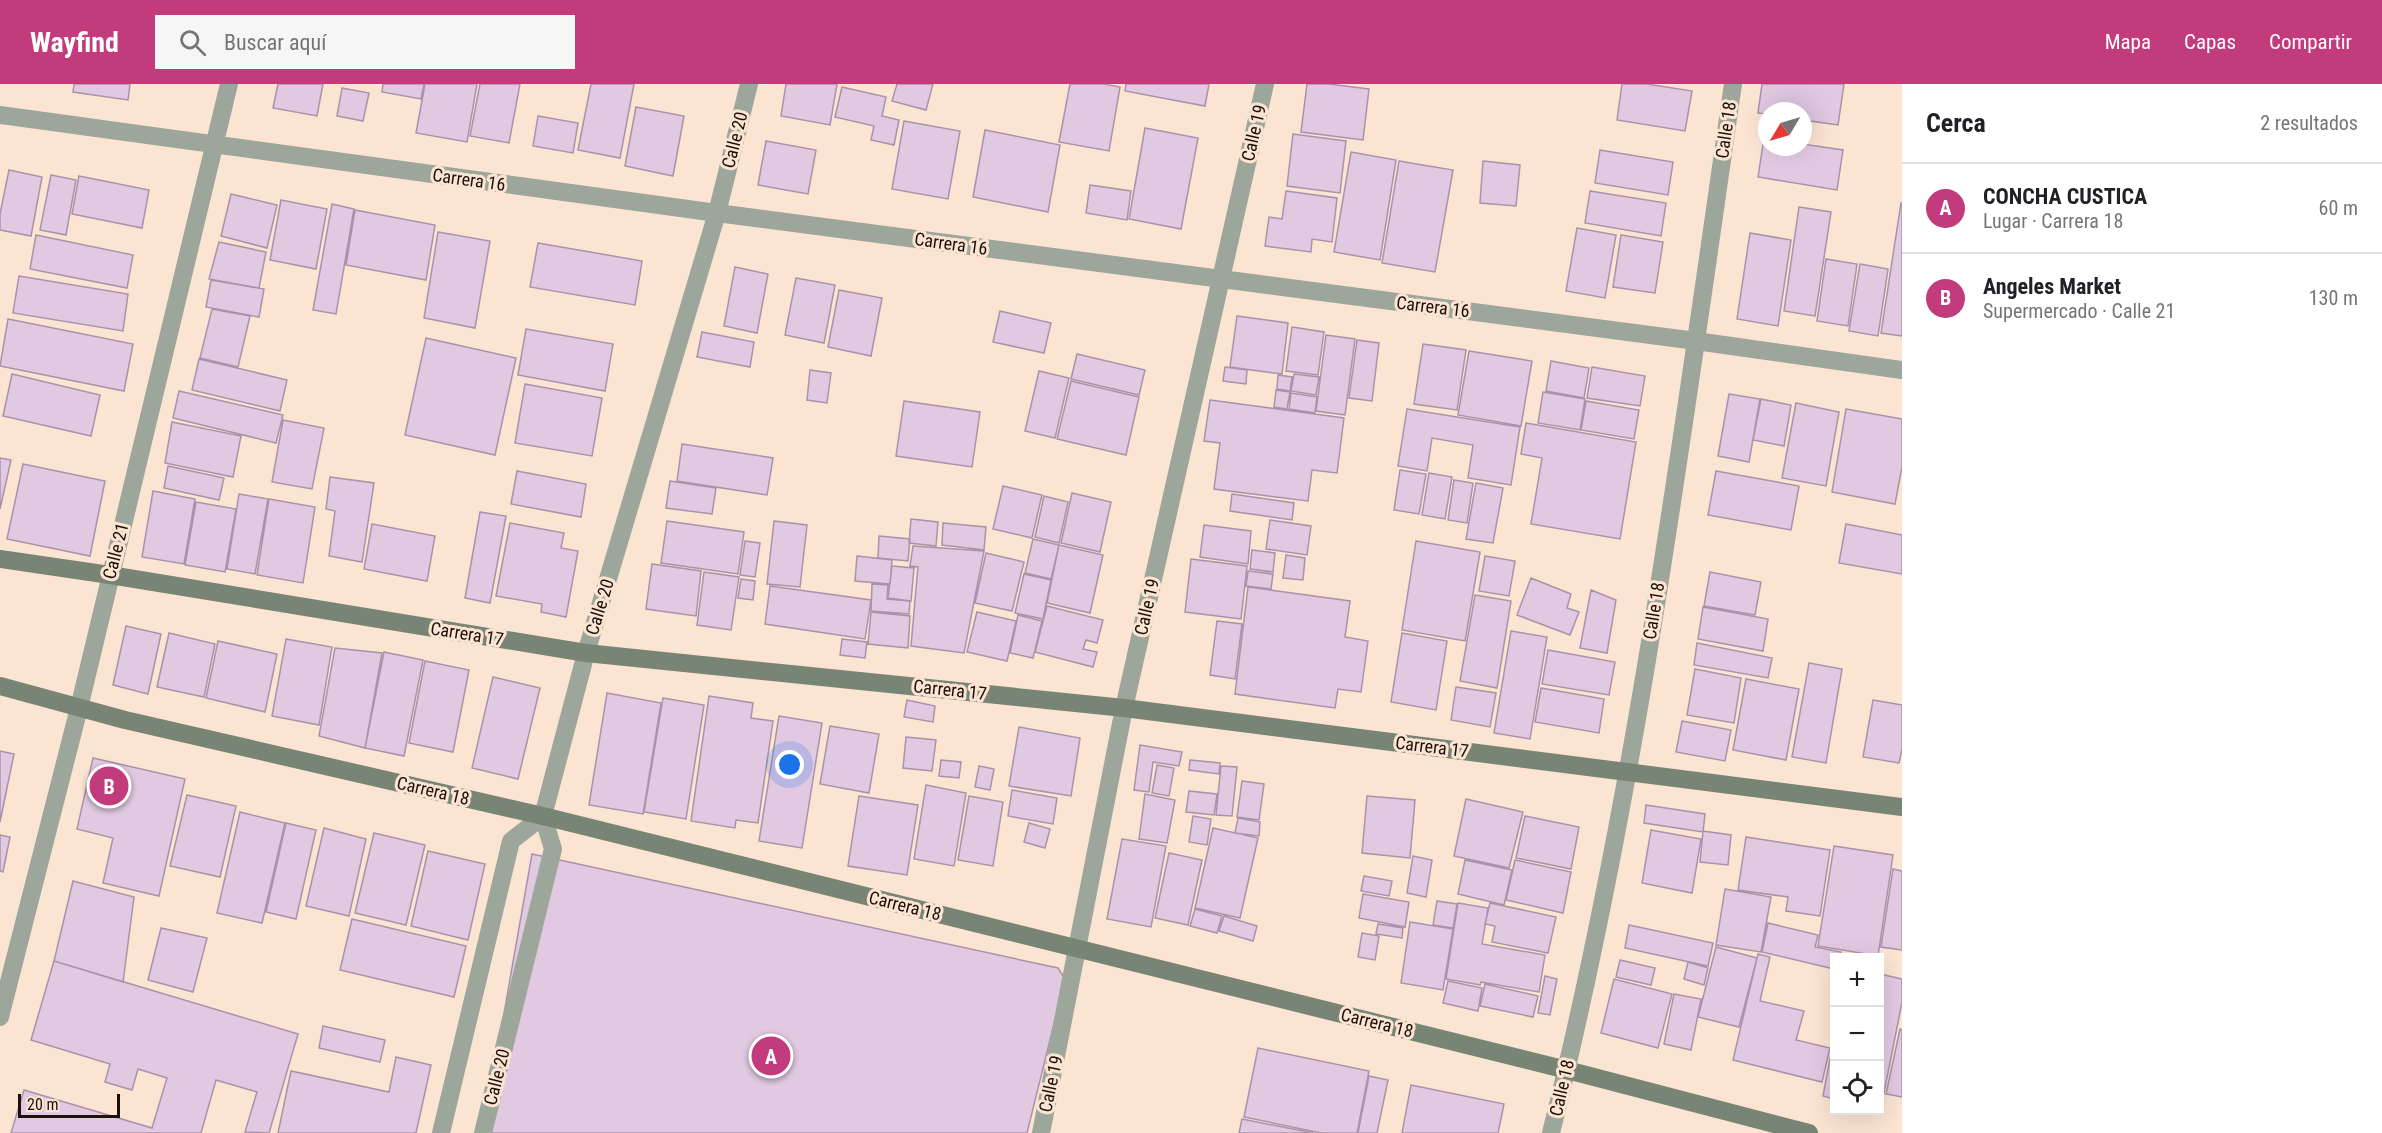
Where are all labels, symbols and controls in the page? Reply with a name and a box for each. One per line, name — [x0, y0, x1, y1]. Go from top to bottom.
search box — [155, 15, 575, 69]
text: Wayfind — [30, 26, 119, 59]
icon: search — [176, 26, 209, 59]
text: Buscar aquí — [224, 30, 326, 55]
text: Mapa — [2105, 30, 2151, 54]
text: Capas — [2184, 30, 2236, 54]
text: Compartir — [2269, 30, 2352, 54]
street label: Calle 18 — [1711, 100, 1740, 160]
north arrow — [1758, 102, 1812, 156]
street label: Calle 19 — [1237, 103, 1270, 163]
text: Cerca — [1926, 108, 1986, 138]
street label: Calle 20 — [717, 109, 752, 170]
text: 2 resultados — [2260, 111, 2358, 135]
street label: Carrera 16 — [431, 164, 507, 195]
text: CONCHA CUSTICA — [1983, 184, 2147, 209]
text: A — [1940, 196, 1951, 220]
text: 60 m — [2319, 196, 2358, 220]
text: Lugar · Carrera 18 — [1983, 209, 2123, 233]
street label: Carrera 16 — [913, 228, 989, 259]
text: Angeles Market — [1983, 274, 2121, 299]
text: B — [1940, 286, 1951, 310]
text: 130 m — [2309, 286, 2358, 310]
street label: Carrera 16 — [1395, 292, 1471, 321]
text: Supermercado · Calle 21 — [1983, 299, 2175, 323]
street label: Calle 21 — [98, 520, 133, 581]
street label: Calle 20 — [581, 576, 618, 637]
street label: Calle 19 — [1130, 577, 1163, 637]
street label: Calle 18 — [1639, 581, 1668, 641]
street label: Carrera 17 — [429, 617, 505, 650]
street label: Carrera 17 — [912, 675, 988, 704]
street label: Carrera 17 — [1394, 732, 1470, 761]
your location — [775, 750, 804, 779]
pin: B — [90, 764, 128, 808]
street label: Carrera 18 — [395, 772, 471, 809]
street label: Carrera 18 — [867, 886, 943, 925]
map controls — [1830, 953, 1884, 1115]
button: + — [1830, 953, 1884, 1007]
street label: Carrera 18 — [1339, 1003, 1415, 1042]
button: − — [1830, 1007, 1884, 1061]
pin: A — [752, 1034, 790, 1078]
street label: Calle 20 — [479, 1046, 514, 1107]
street label: Calle 19 — [1034, 1054, 1067, 1114]
street label: Calle 18 — [1545, 1058, 1578, 1118]
button: locate — [1830, 1061, 1884, 1115]
scale bar — [18, 1091, 120, 1118]
text: 20 m — [27, 1095, 59, 1114]

